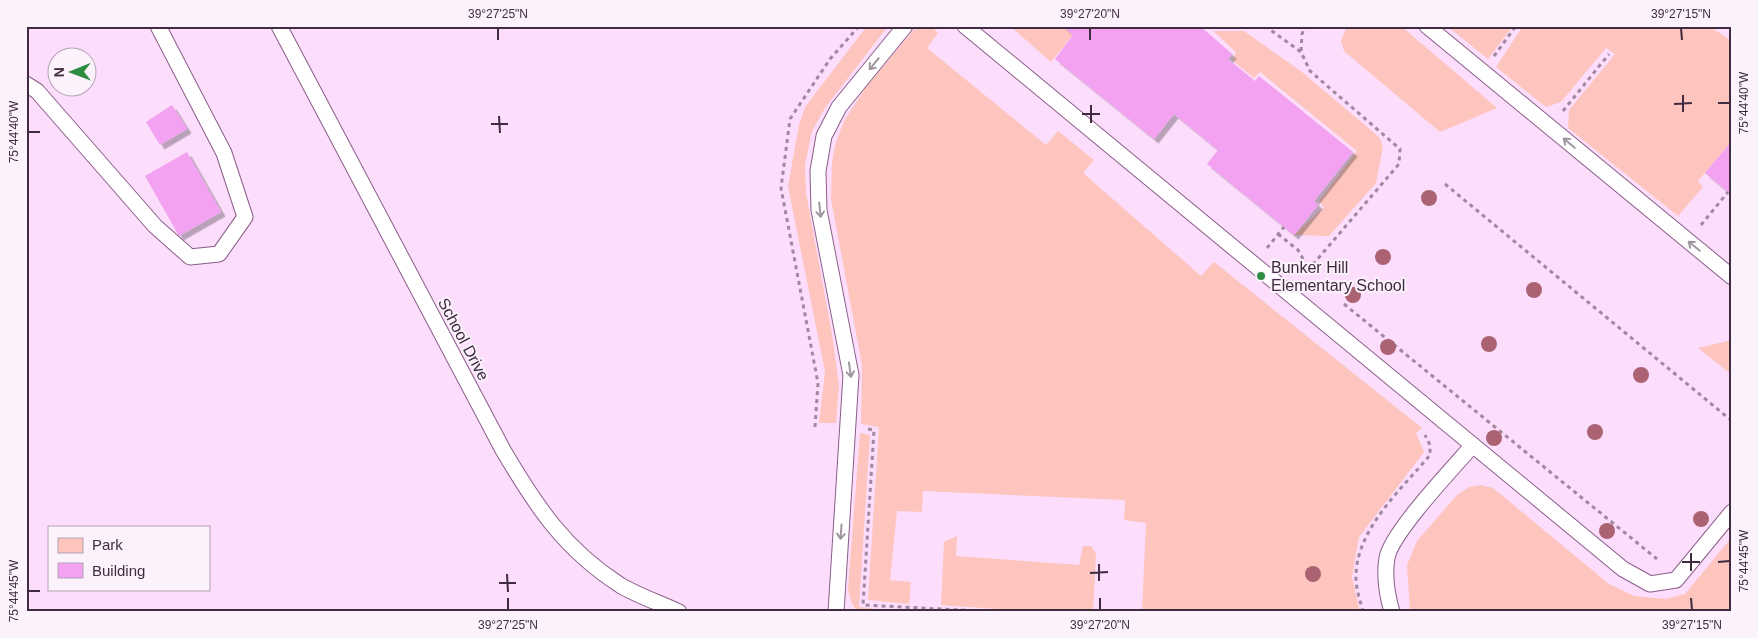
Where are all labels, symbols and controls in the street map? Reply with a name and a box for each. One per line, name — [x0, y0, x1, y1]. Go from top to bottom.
text: 39°27'25"N — [468, 7, 528, 21]
text: 39°27'20"N — [1060, 7, 1120, 21]
text: 39°27'15"N — [1651, 7, 1711, 21]
north arrow — [48, 48, 98, 98]
one-way arrow — [868, 57, 879, 70]
text: N — [51, 67, 67, 77]
text: 75°44'40"W — [1737, 71, 1751, 134]
text: 75°44'40"W — [7, 100, 21, 163]
one-way arrow — [1562, 137, 1575, 148]
one-way arrow — [815, 202, 825, 218]
one-way arrow — [1688, 241, 1701, 252]
place label: Bunker Hill Elementary School — [1271, 259, 1405, 294]
marker: Bunker Hill Elementary School — [1255, 270, 1267, 282]
street label: School Drive — [435, 295, 492, 383]
one-way arrow — [845, 361, 855, 377]
one-way arrow — [837, 524, 846, 540]
legend — [48, 526, 210, 590]
text: 75°44'45"W — [1737, 529, 1751, 592]
text: Park — [92, 536, 123, 553]
text: 75°44'45"W — [7, 559, 21, 622]
text: Building — [92, 562, 145, 579]
text: 39°27'25"N — [478, 618, 538, 632]
text: 39°27'20"N — [1070, 618, 1130, 632]
text: 39°27'15"N — [1662, 618, 1722, 632]

